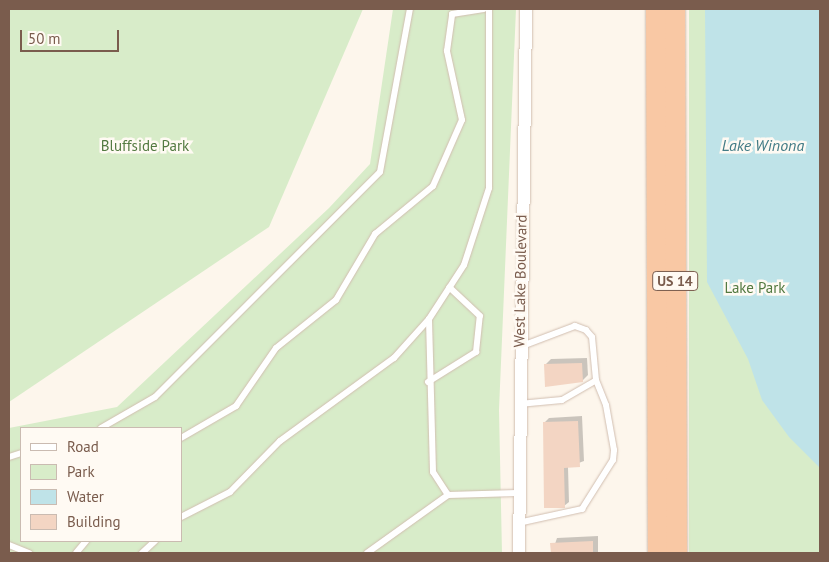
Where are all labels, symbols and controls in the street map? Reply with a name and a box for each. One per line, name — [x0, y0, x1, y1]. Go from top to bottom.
scale bar — [22, 20, 121, 52]
text: 50 m — [28, 29, 61, 48]
water label: Lake Winona — [722, 135, 804, 155]
park label: Bluffside Park — [101, 137, 189, 155]
street label: West Lake Boulevard — [510, 214, 530, 348]
road number: US 14 — [651, 270, 699, 292]
park label: Lake Park — [724, 279, 786, 297]
legend — [20, 427, 182, 542]
text: Road — [67, 437, 99, 456]
text: Park — [67, 462, 95, 481]
text: Water — [67, 487, 104, 506]
text: Building — [67, 512, 121, 531]

